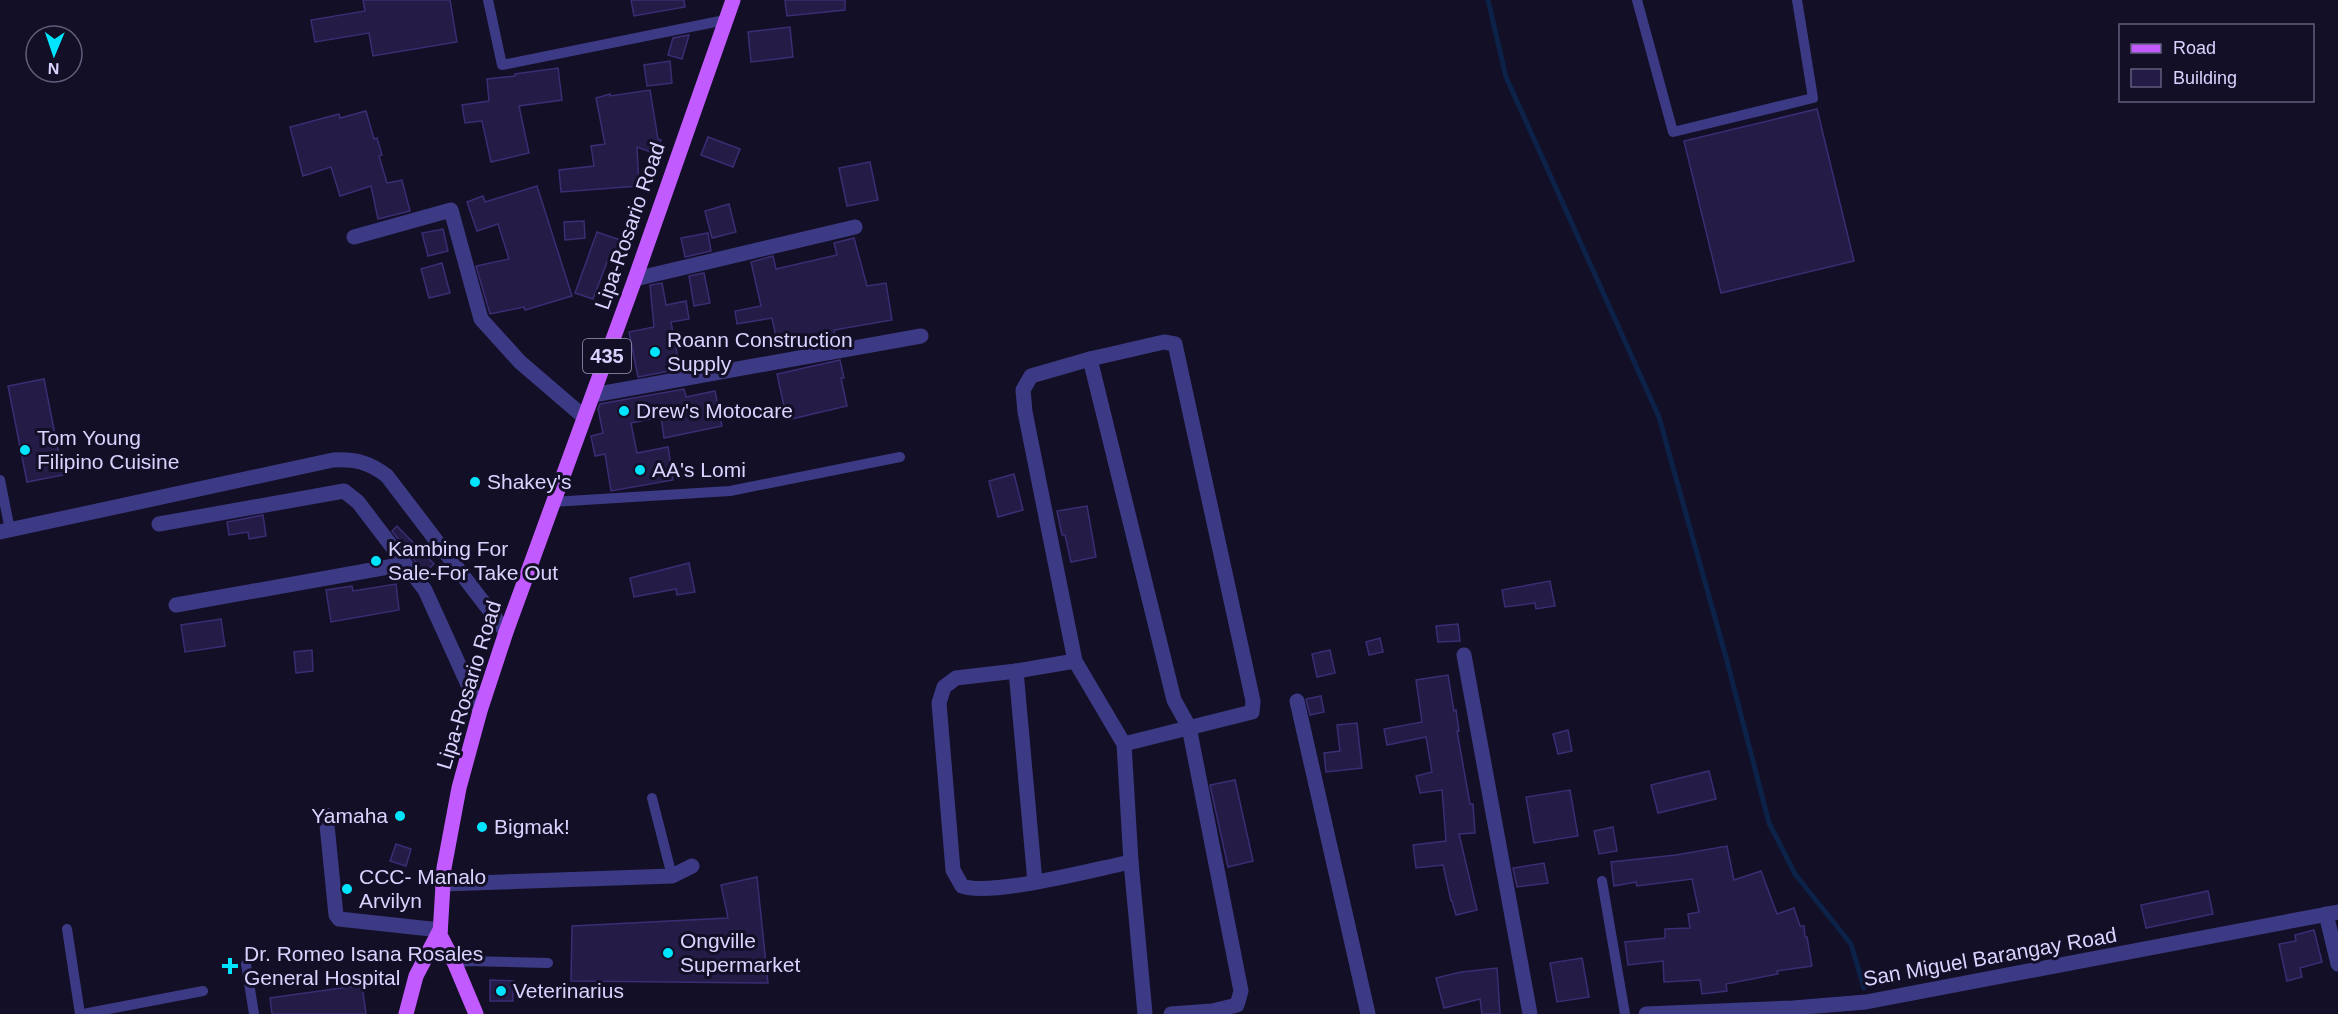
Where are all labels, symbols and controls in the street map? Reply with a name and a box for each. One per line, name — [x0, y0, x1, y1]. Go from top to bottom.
north arrow — [24, 24, 84, 84]
legend — [2119, 24, 2314, 102]
text: Road — [2173, 38, 2216, 58]
text: N — [47, 60, 60, 77]
text: Building — [2173, 68, 2237, 88]
street label: Lipa-Rosario Road — [590, 139, 669, 312]
place label: Roann Construction Supply — [667, 328, 853, 375]
road number: 435 — [583, 339, 631, 373]
marker: Roann Construction Supply — [648, 345, 662, 359]
place label: Drew's Motocare — [636, 399, 793, 422]
marker: Drew's Motocare — [617, 404, 631, 418]
place label: Tom Young Filipino Cuisine — [37, 426, 179, 473]
marker: Tom Young Filipino Cuisine — [18, 443, 32, 457]
place label: AA's Lomi — [652, 458, 746, 481]
marker: AA's Lomi — [633, 463, 647, 477]
place label: Shakey's — [487, 470, 572, 493]
marker: Shakey's — [468, 475, 482, 489]
place label: Kambing For Sale-For Take Out — [388, 537, 558, 584]
marker: Kambing For Sale-For Take Out — [369, 554, 383, 568]
street label: Lipa-Rosario Road — [432, 598, 505, 772]
place label: Yamaha — [311, 804, 388, 827]
marker: Yamaha — [393, 809, 407, 823]
place label: Bigmak! — [494, 815, 570, 838]
marker: Bigmak! — [475, 820, 489, 834]
place label: CCC- Manalo Arvilyn — [359, 865, 486, 912]
marker: CCC- Manalo Arvilyn — [340, 882, 354, 896]
street label: San Miguel Barangay Road — [1861, 923, 2118, 990]
place label: Ongville Supermarket — [680, 929, 800, 976]
place label: Dr. Romeo Isana Rosales General Hospital — [244, 942, 483, 989]
marker: Ongville Supermarket — [661, 946, 675, 960]
marker: Dr. Romeo Isana Rosales General Hospital — [221, 957, 239, 975]
place label: Veterinarius — [513, 979, 624, 1002]
marker: Veterinarius — [494, 984, 508, 998]

